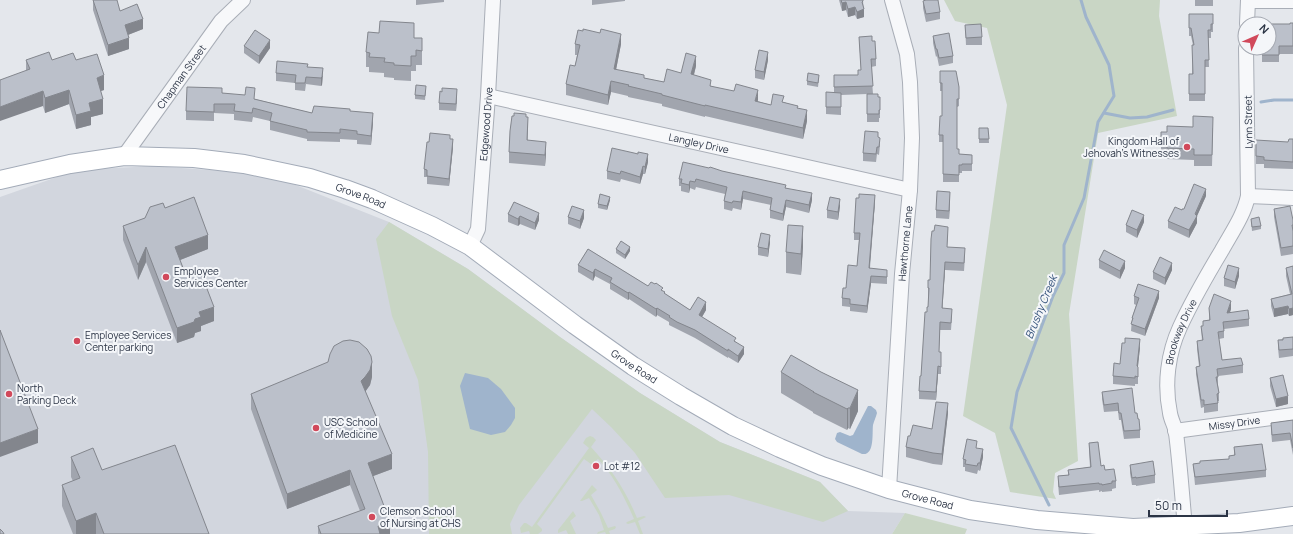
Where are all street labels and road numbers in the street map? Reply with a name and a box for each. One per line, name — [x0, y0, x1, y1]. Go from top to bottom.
street label: Chapman Street — [153, 41, 209, 111]
street label: Edgewood Drive — [476, 87, 495, 161]
street label: Lynn Street — [1241, 95, 1255, 149]
street label: Langley Drive — [667, 129, 730, 156]
street label: Grove Road — [334, 180, 388, 211]
street label: Hawthorne Lane — [895, 205, 915, 282]
street label: Brookway Drive — [1162, 296, 1200, 366]
street label: Grove Road — [608, 346, 660, 387]
street label: Missy Drive — [1208, 413, 1261, 433]
street label: Grove Road — [900, 486, 955, 512]

